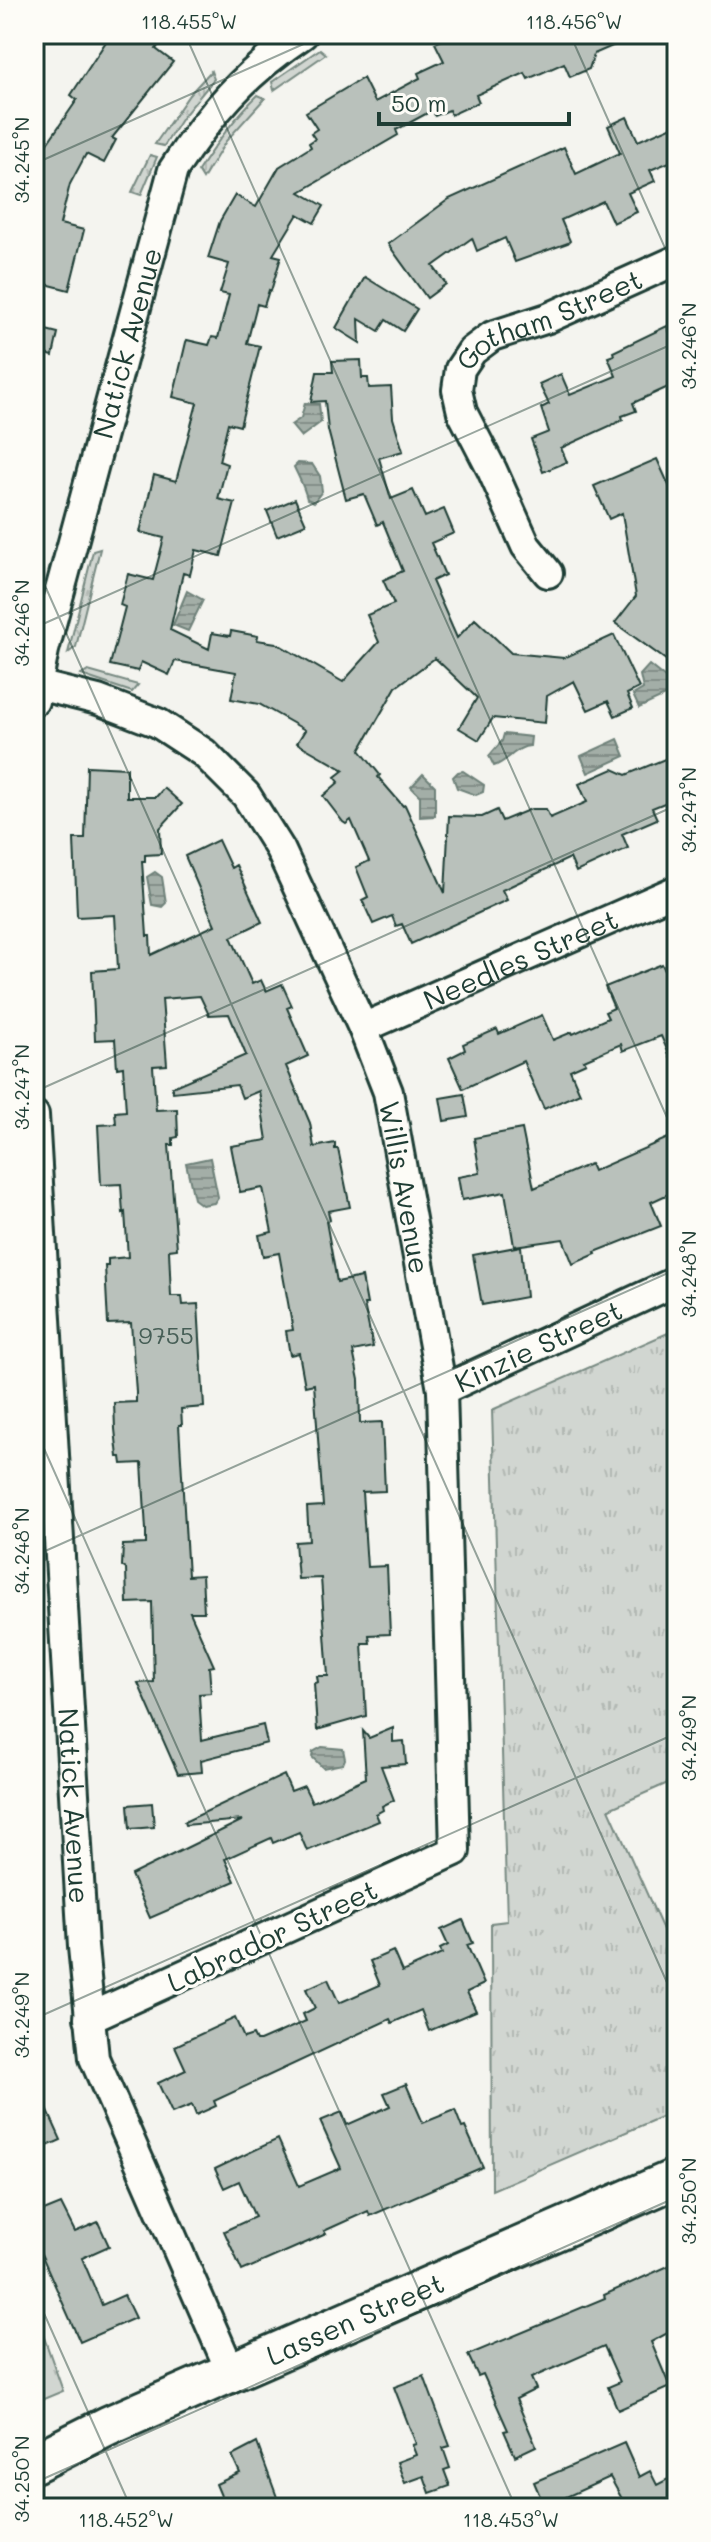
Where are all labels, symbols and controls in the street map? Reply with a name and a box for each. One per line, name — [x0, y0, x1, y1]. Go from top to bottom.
text: 118.455°W — [141, 8, 237, 34]
text: 118.456°W — [526, 8, 622, 34]
scale bar — [379, 76, 569, 126]
text: 50 m — [391, 87, 447, 118]
text: 34.245°N — [8, 117, 34, 203]
street label: Natick Avenue — [84, 243, 169, 442]
street label: Gotham Street — [447, 260, 648, 376]
text: 34.246°N — [675, 303, 701, 389]
text: 34.246°N — [8, 580, 34, 666]
text: 34.247°N — [675, 767, 701, 853]
street label: Needles Street — [417, 900, 623, 1017]
text: 34.247°N — [8, 1044, 34, 1130]
street label: Willis Avenue — [372, 1098, 439, 1277]
text: 34.248°N — [675, 1231, 701, 1317]
street label: Kinzie Street — [449, 1291, 628, 1400]
house number: 9755 — [138, 1319, 194, 1350]
text: 34.248°N — [8, 1508, 34, 1594]
text: 34.249°N — [675, 1695, 701, 1781]
street label: Natick Avenue — [51, 1707, 98, 1905]
street label: Labrador Street — [161, 1871, 383, 1999]
text: 34.249°N — [8, 1972, 34, 2058]
text: 34.250°N — [675, 2158, 701, 2244]
street label: Lassen Street — [260, 2264, 449, 2373]
text: 34.250°N — [8, 2436, 34, 2522]
text: 118.452°W — [78, 2506, 174, 2532]
text: 118.453°W — [463, 2506, 559, 2532]

